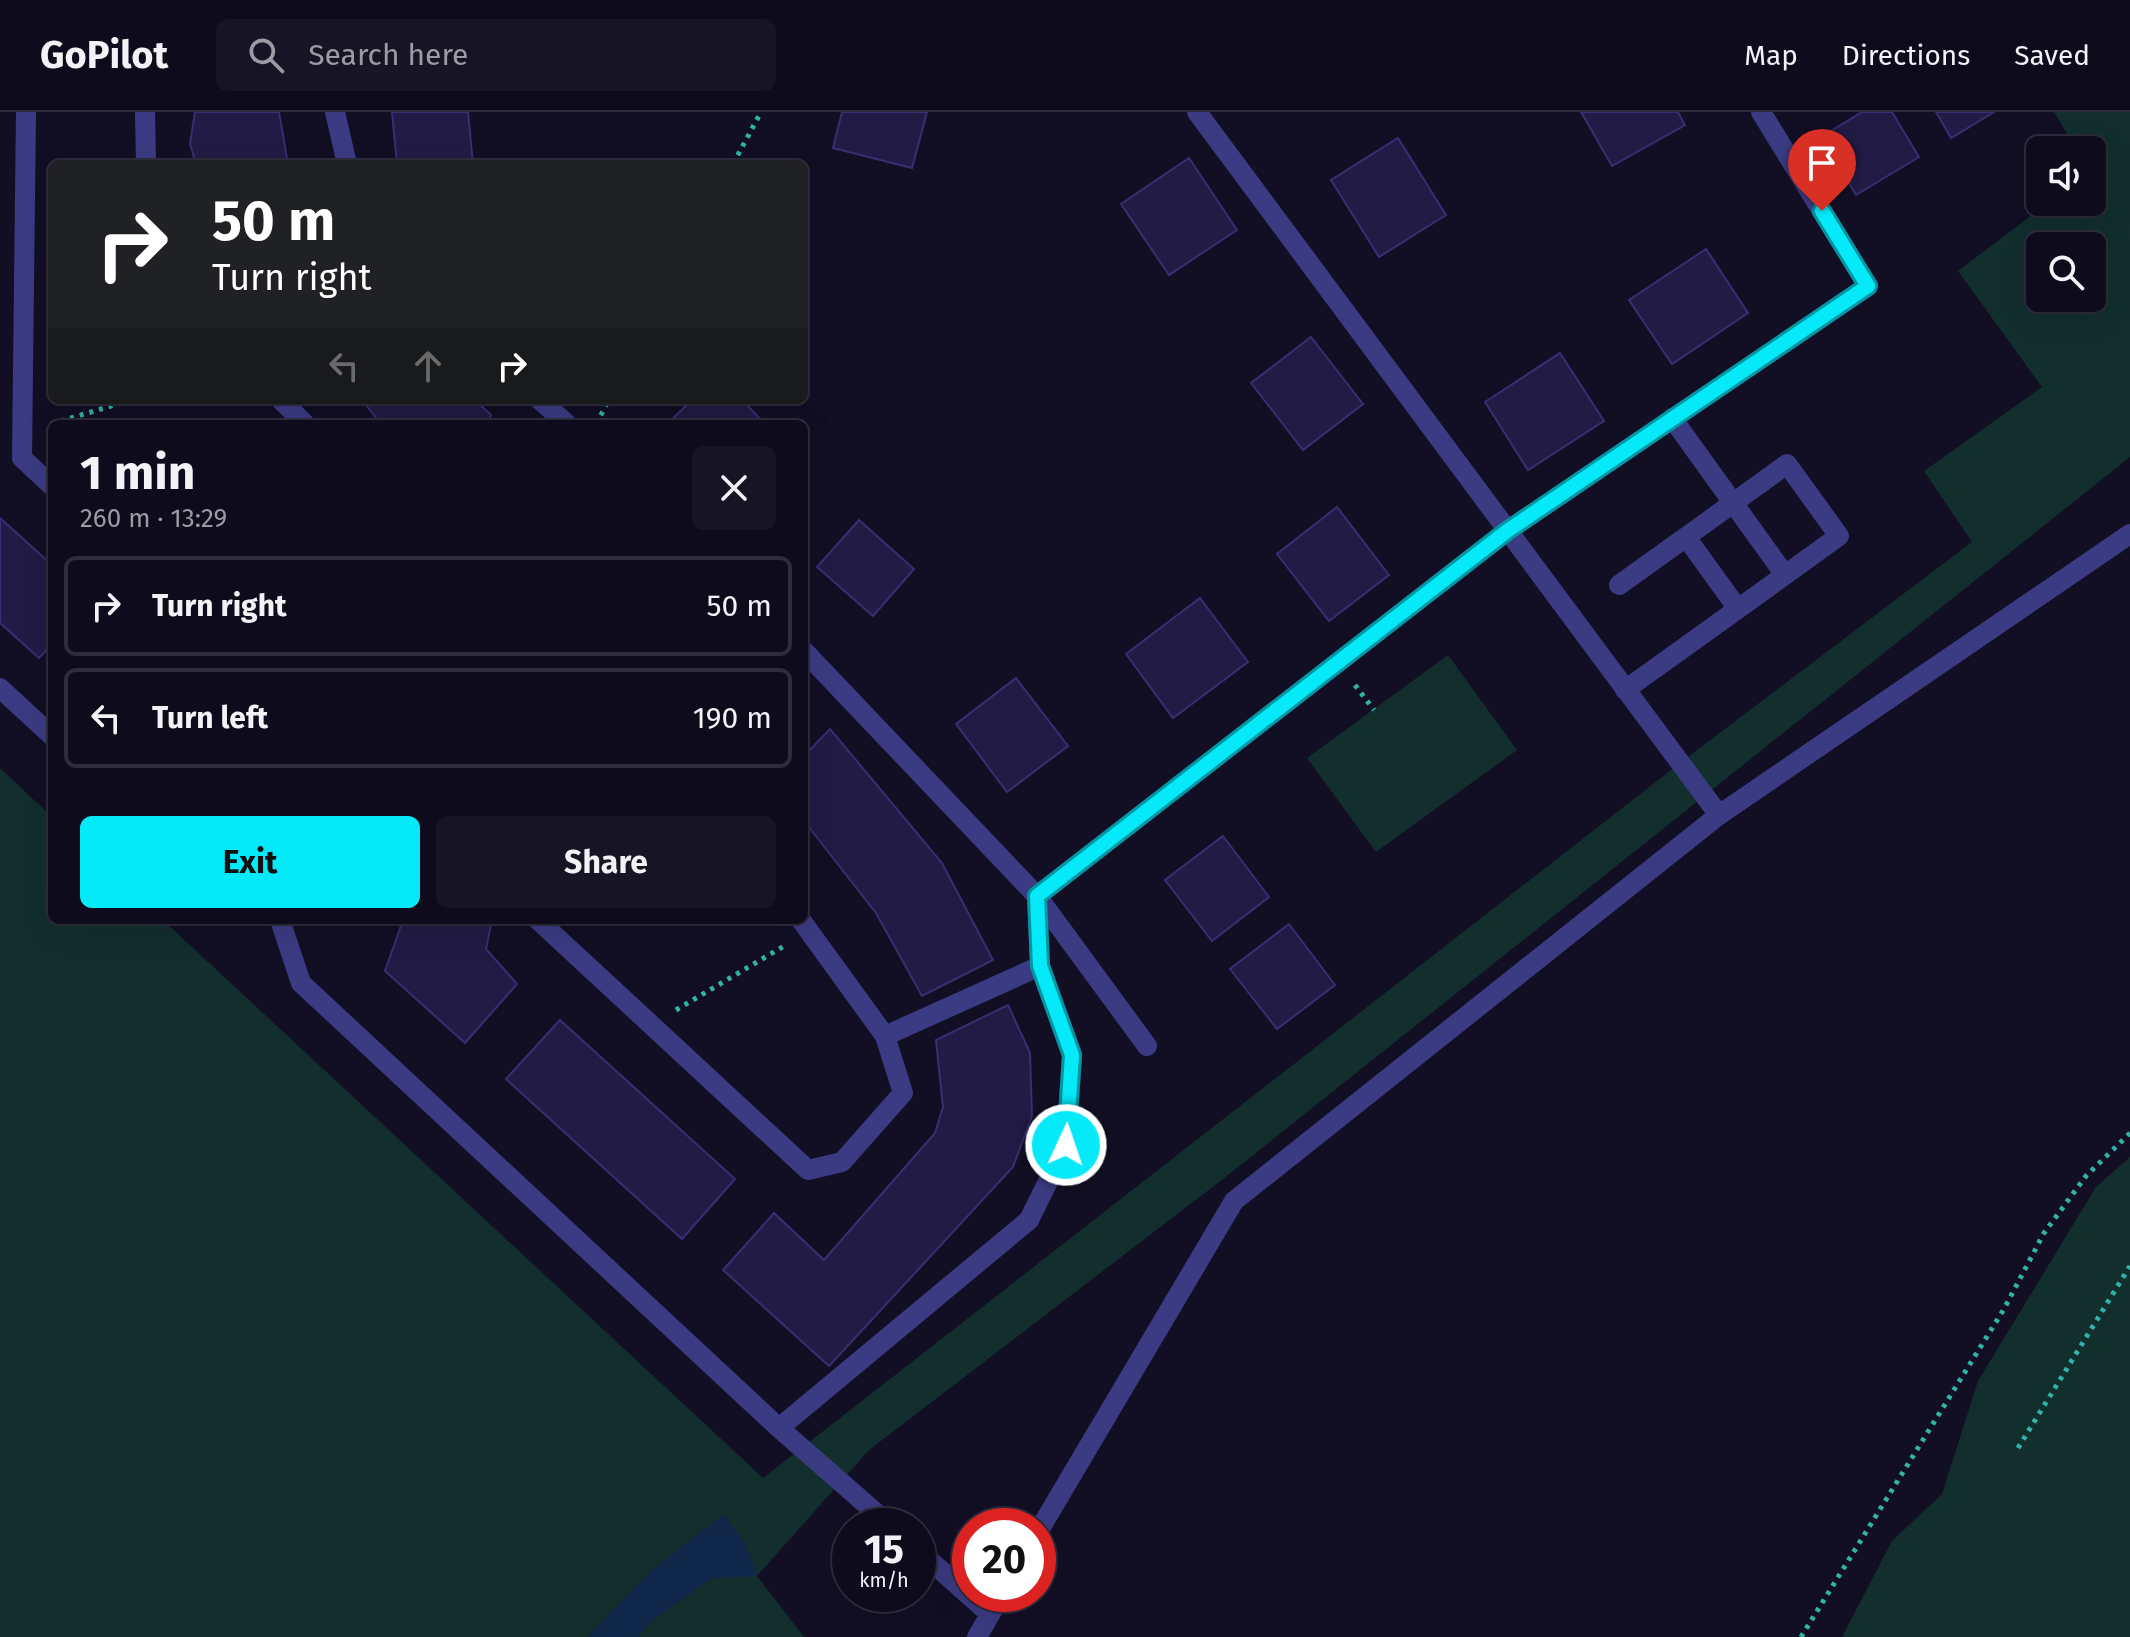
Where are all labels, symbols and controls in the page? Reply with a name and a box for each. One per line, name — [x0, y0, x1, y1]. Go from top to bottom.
search box — [216, 19, 776, 91]
text: GoPilot — [40, 32, 168, 78]
icon: search — [244, 33, 288, 77]
text: Search here — [308, 37, 468, 73]
text: Map — [1744, 39, 1798, 72]
text: Directions — [1842, 39, 1970, 72]
text: Saved — [2014, 39, 2090, 72]
pin — [1788, 129, 1856, 211]
map controls — [2026, 136, 2106, 312]
button: sound — [2026, 136, 2106, 216]
icon: arrive — [1800, 141, 1844, 185]
text: 50 m — [212, 188, 335, 255]
icon: right — [80, 192, 184, 296]
button: search — [2026, 232, 2106, 312]
text: Turn right — [212, 256, 372, 300]
icon: left — [322, 344, 366, 388]
icon: ahead — [406, 344, 450, 388]
icon: right — [490, 344, 534, 388]
text: 1 min — [80, 444, 195, 502]
button: close — [692, 446, 776, 530]
text: 260 m · 13:29 — [80, 503, 227, 534]
icon: right — [84, 584, 128, 628]
text: Turn right — [152, 588, 287, 624]
text: 50 m — [707, 588, 772, 624]
icon: left — [84, 696, 128, 740]
text: Turn left — [152, 700, 268, 736]
text: 190 m — [693, 700, 772, 736]
button: Exit — [80, 816, 420, 908]
button: Share — [436, 816, 776, 908]
position arrow — [1024, 1103, 1108, 1187]
speed limit sign: 20 — [952, 1508, 1056, 1612]
text: 15 — [864, 1526, 904, 1574]
text: km/h — [859, 1568, 909, 1592]

